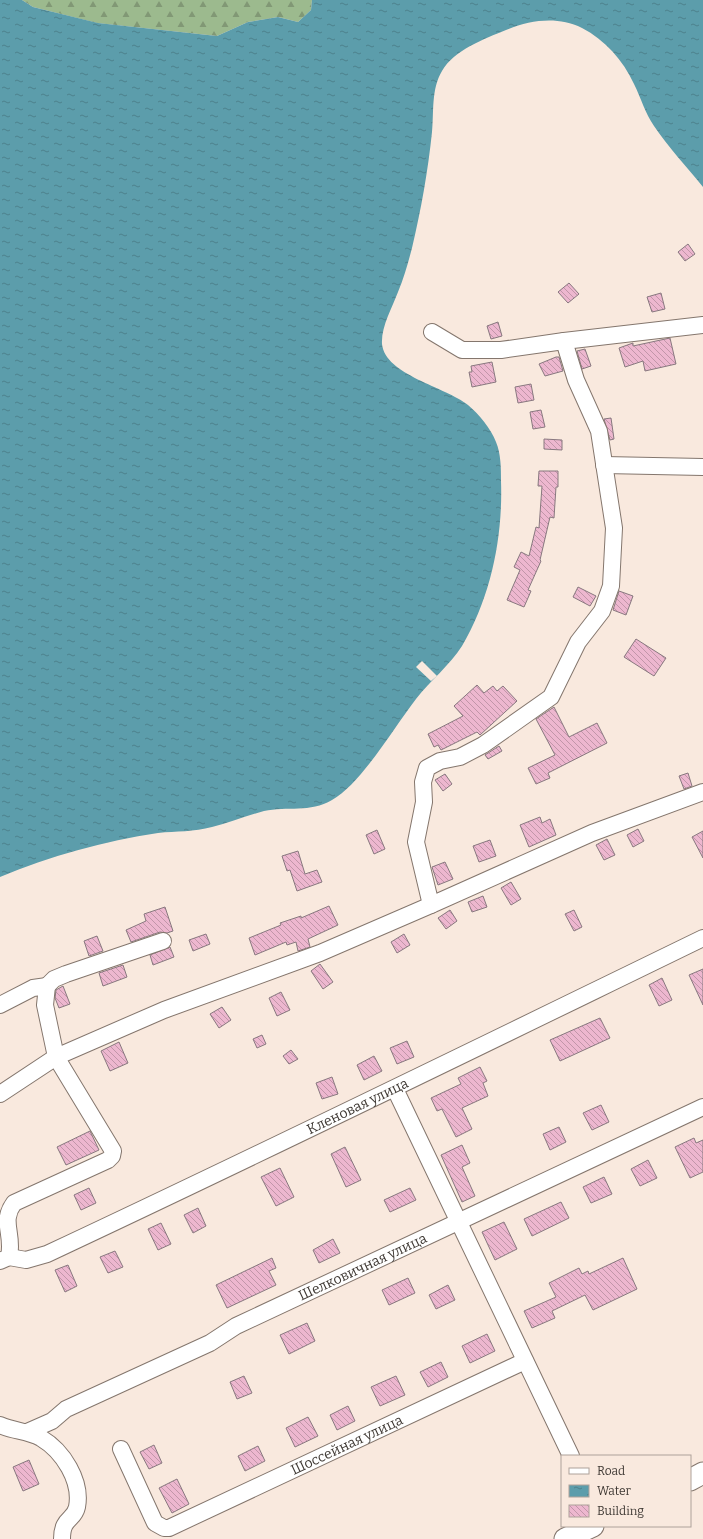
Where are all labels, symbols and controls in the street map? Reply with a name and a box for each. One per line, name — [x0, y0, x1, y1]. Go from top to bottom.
street label: Кленовая улица — [304, 1074, 411, 1138]
street label: Шелковичная улица — [296, 1229, 430, 1304]
street label: Шоссейная улица — [288, 1411, 406, 1478]
legend — [561, 1455, 691, 1527]
text: Road — [597, 1464, 625, 1478]
text: Water — [597, 1484, 632, 1498]
text: Building — [597, 1504, 644, 1518]

